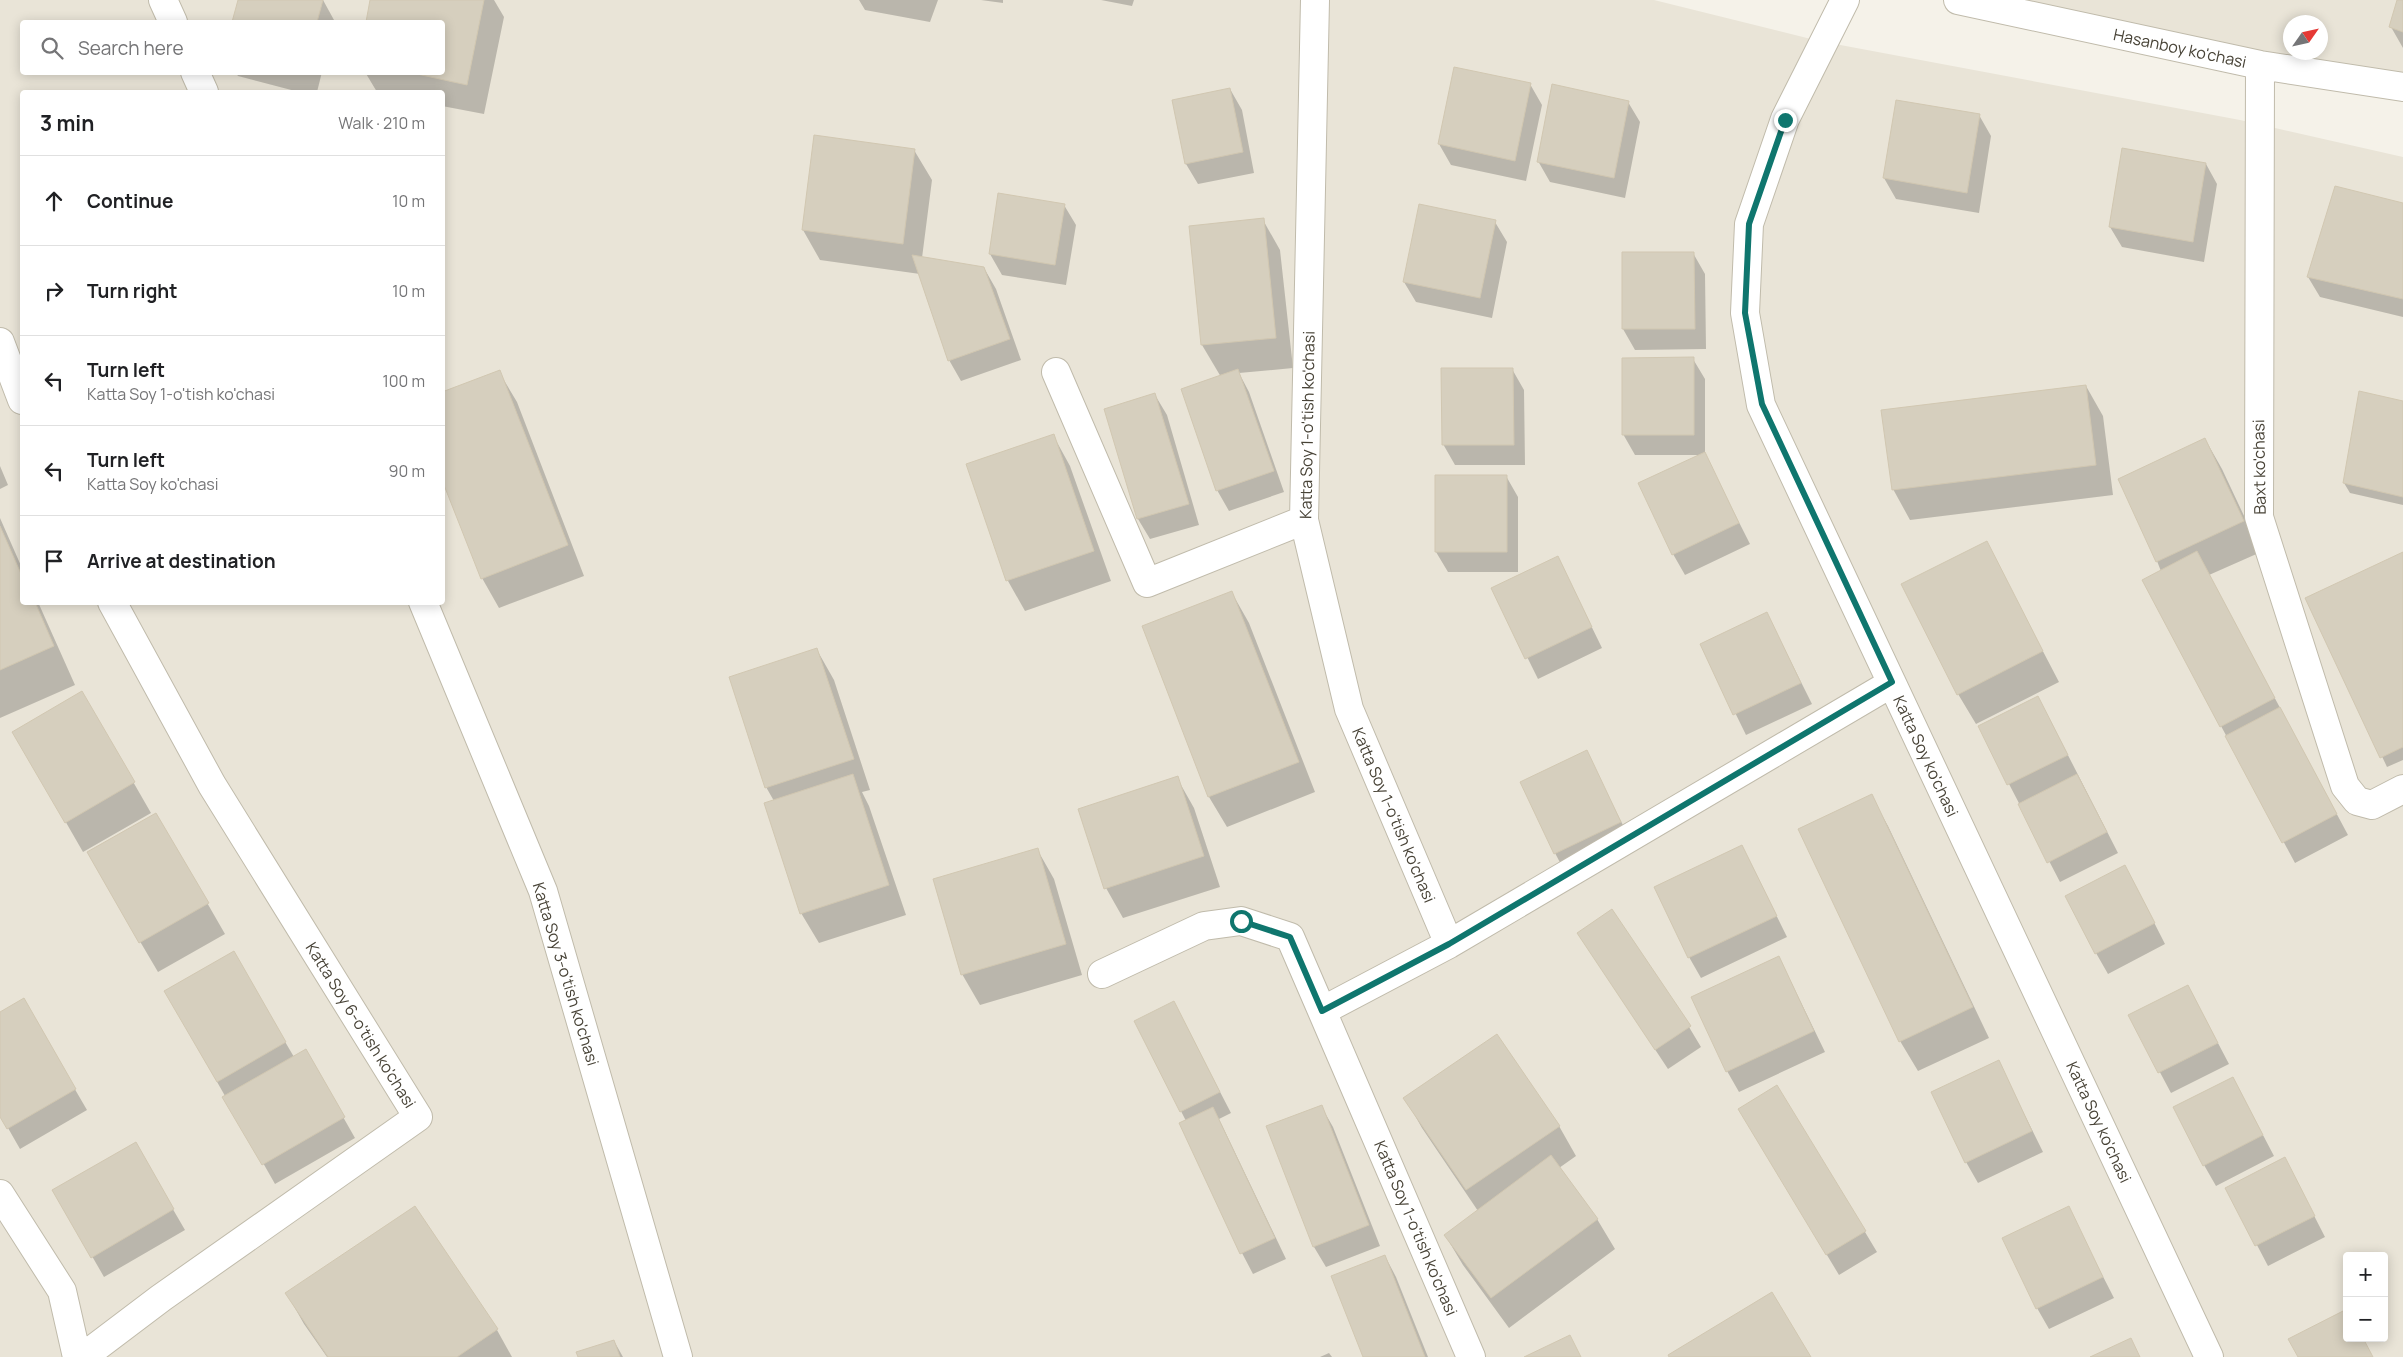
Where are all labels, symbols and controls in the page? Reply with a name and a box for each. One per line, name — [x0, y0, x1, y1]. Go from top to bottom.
north arrow — [2283, 15, 2328, 60]
search box — [20, 20, 445, 75]
street label: Hasanboy ko'chasi — [2112, 23, 2248, 73]
icon: search — [38, 34, 66, 62]
text: Search here — [78, 35, 184, 61]
text: 3 min — [40, 109, 94, 137]
route end — [1774, 109, 1797, 132]
text: Walk · 210 m — [338, 112, 425, 134]
icon: ahead — [40, 187, 68, 215]
text: Continue — [87, 188, 173, 214]
text: 10 m — [392, 190, 425, 212]
icon: right — [40, 277, 68, 305]
text: Turn right — [87, 278, 177, 304]
text: 10 m — [392, 280, 425, 302]
street label: Katta Soy 1-o'tish ko'chasi — [1294, 331, 1320, 519]
text: Turn left — [87, 357, 165, 383]
icon: left — [40, 367, 68, 395]
text: 100 m — [382, 370, 425, 392]
text: Katta Soy 1-o'tish ko'chasi — [87, 383, 275, 405]
street label: Baxt ko'chasi — [2247, 419, 2271, 515]
text: Turn left — [87, 447, 165, 473]
icon: left — [40, 457, 68, 485]
text: 90 m — [389, 460, 425, 482]
text: Katta Soy ko'chasi — [87, 473, 218, 495]
icon: arrive — [40, 547, 68, 575]
text: Arrive at destination — [87, 548, 276, 574]
street label: Katta Soy ko'chasi — [1888, 692, 1964, 820]
street label: Katta Soy 1-o'tish ko'chasi — [1347, 724, 1441, 906]
street label: Katta Soy 3-o'tish ko'chasi — [528, 880, 604, 1068]
route start — [1230, 910, 1253, 933]
street label: Katta Soy 6-o'tish ko'chasi — [301, 938, 421, 1112]
street label: Katta Soy ko'chasi — [2061, 1058, 2137, 1186]
street label: Katta Soy 1-o'tish ko'chasi — [1369, 1137, 1463, 1319]
map controls — [2343, 1252, 2388, 1342]
button: + — [2343, 1252, 2388, 1297]
button: − — [2343, 1297, 2388, 1342]

